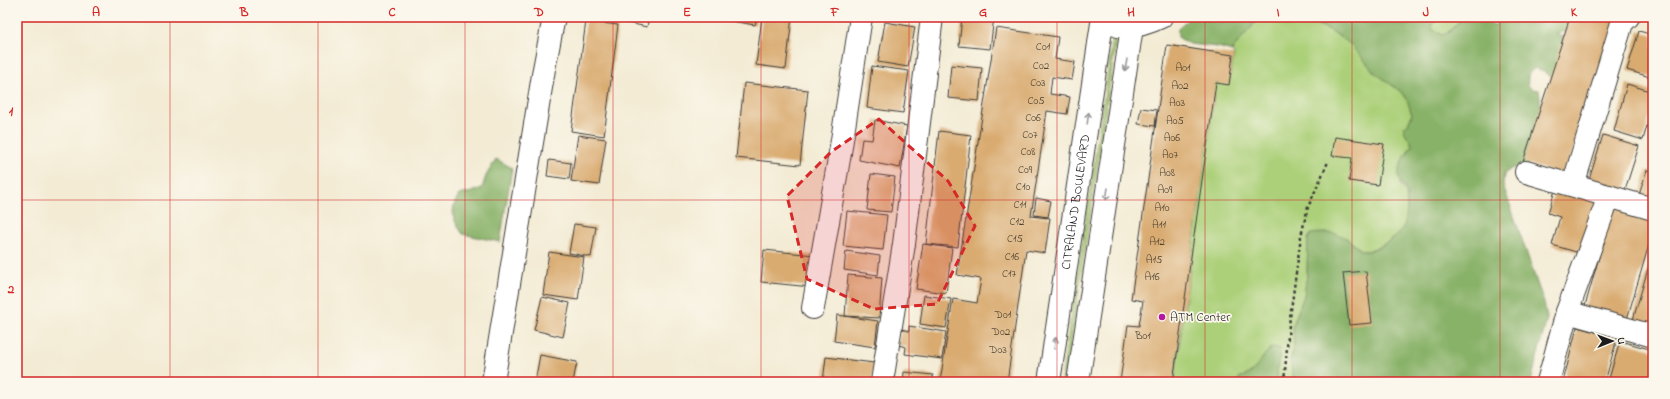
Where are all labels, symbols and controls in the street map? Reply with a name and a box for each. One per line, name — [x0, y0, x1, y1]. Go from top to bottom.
text: A — [92, 3, 100, 22]
text: B — [239, 3, 249, 22]
text: C — [388, 3, 396, 22]
text: D — [533, 3, 544, 22]
text: E — [683, 3, 691, 22]
text: F — [830, 3, 840, 22]
text: G — [979, 3, 987, 22]
text: H — [1127, 3, 1135, 22]
text: I — [1276, 3, 1280, 22]
text: J — [1423, 3, 1429, 22]
text: K — [1571, 3, 1578, 22]
house number: C01 — [1036, 39, 1051, 55]
house number: C02 — [1033, 58, 1050, 74]
one-way arrow — [1122, 58, 1130, 71]
house number: A01 — [1175, 60, 1191, 76]
house number: C03 — [1030, 75, 1046, 91]
house number: A02 — [1172, 78, 1189, 94]
house number: C05 — [1027, 93, 1045, 109]
house number: A03 — [1169, 95, 1185, 111]
text: 1 — [9, 102, 14, 121]
house number: C06 — [1025, 110, 1041, 126]
one-way arrow — [1084, 112, 1092, 125]
house number: A05 — [1166, 113, 1184, 129]
house number: C07 — [1022, 127, 1038, 143]
house number: A06 — [1164, 130, 1180, 146]
street label: CITRALAND BOULEVARD — [1056, 133, 1095, 271]
house number: C08 — [1021, 144, 1035, 160]
house number: A07 — [1162, 147, 1178, 163]
house number: C09 — [1018, 162, 1033, 178]
house number: A08 — [1159, 165, 1175, 181]
house number: C10 — [1016, 179, 1030, 195]
house number: A09 — [1158, 182, 1173, 198]
one-way arrow — [1103, 187, 1111, 200]
house number: C11 — [1013, 197, 1027, 213]
house number: A10 — [1154, 200, 1170, 216]
house number: C12 — [1009, 214, 1025, 230]
house number: A11 — [1152, 217, 1166, 233]
house number: C15 — [1007, 231, 1023, 247]
house number: A12 — [1149, 234, 1165, 250]
house number: C16 — [1005, 249, 1019, 265]
house number: A15 — [1146, 252, 1162, 268]
house number: C17 — [1002, 266, 1016, 282]
house number: A16 — [1144, 269, 1160, 285]
text: 2 — [7, 280, 15, 299]
house number: D01 — [994, 307, 1012, 323]
place label: ATM Center — [1170, 308, 1231, 327]
marker: ATM Center — [1157, 312, 1167, 322]
north arrow — [1592, 321, 1632, 361]
house number: D02 — [991, 324, 1011, 340]
house number: B01 — [1134, 328, 1151, 344]
one-way arrow — [1051, 337, 1059, 350]
text: U — [1613, 337, 1629, 345]
house number: D03 — [988, 342, 1007, 358]

